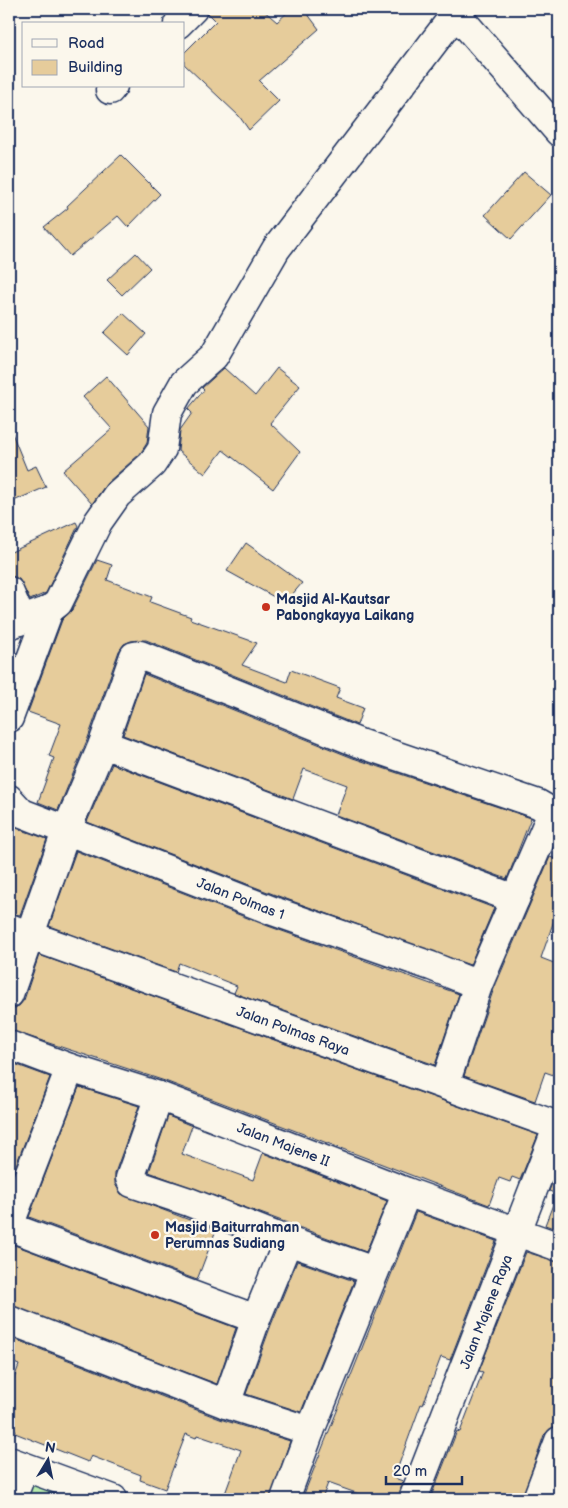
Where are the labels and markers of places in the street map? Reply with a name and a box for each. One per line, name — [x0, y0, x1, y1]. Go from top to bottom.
place label: Masjid Al-Kautsar Pabongkayya Laikang — [276, 591, 414, 624]
marker: Masjid Al-Kautsar Pabongkayya Laikang — [260, 601, 272, 613]
place label: Masjid Baiturrahman Perumnas Sudiang — [165, 1219, 299, 1252]
marker: Masjid Baiturrahman Perumnas Sudiang — [149, 1229, 161, 1241]

